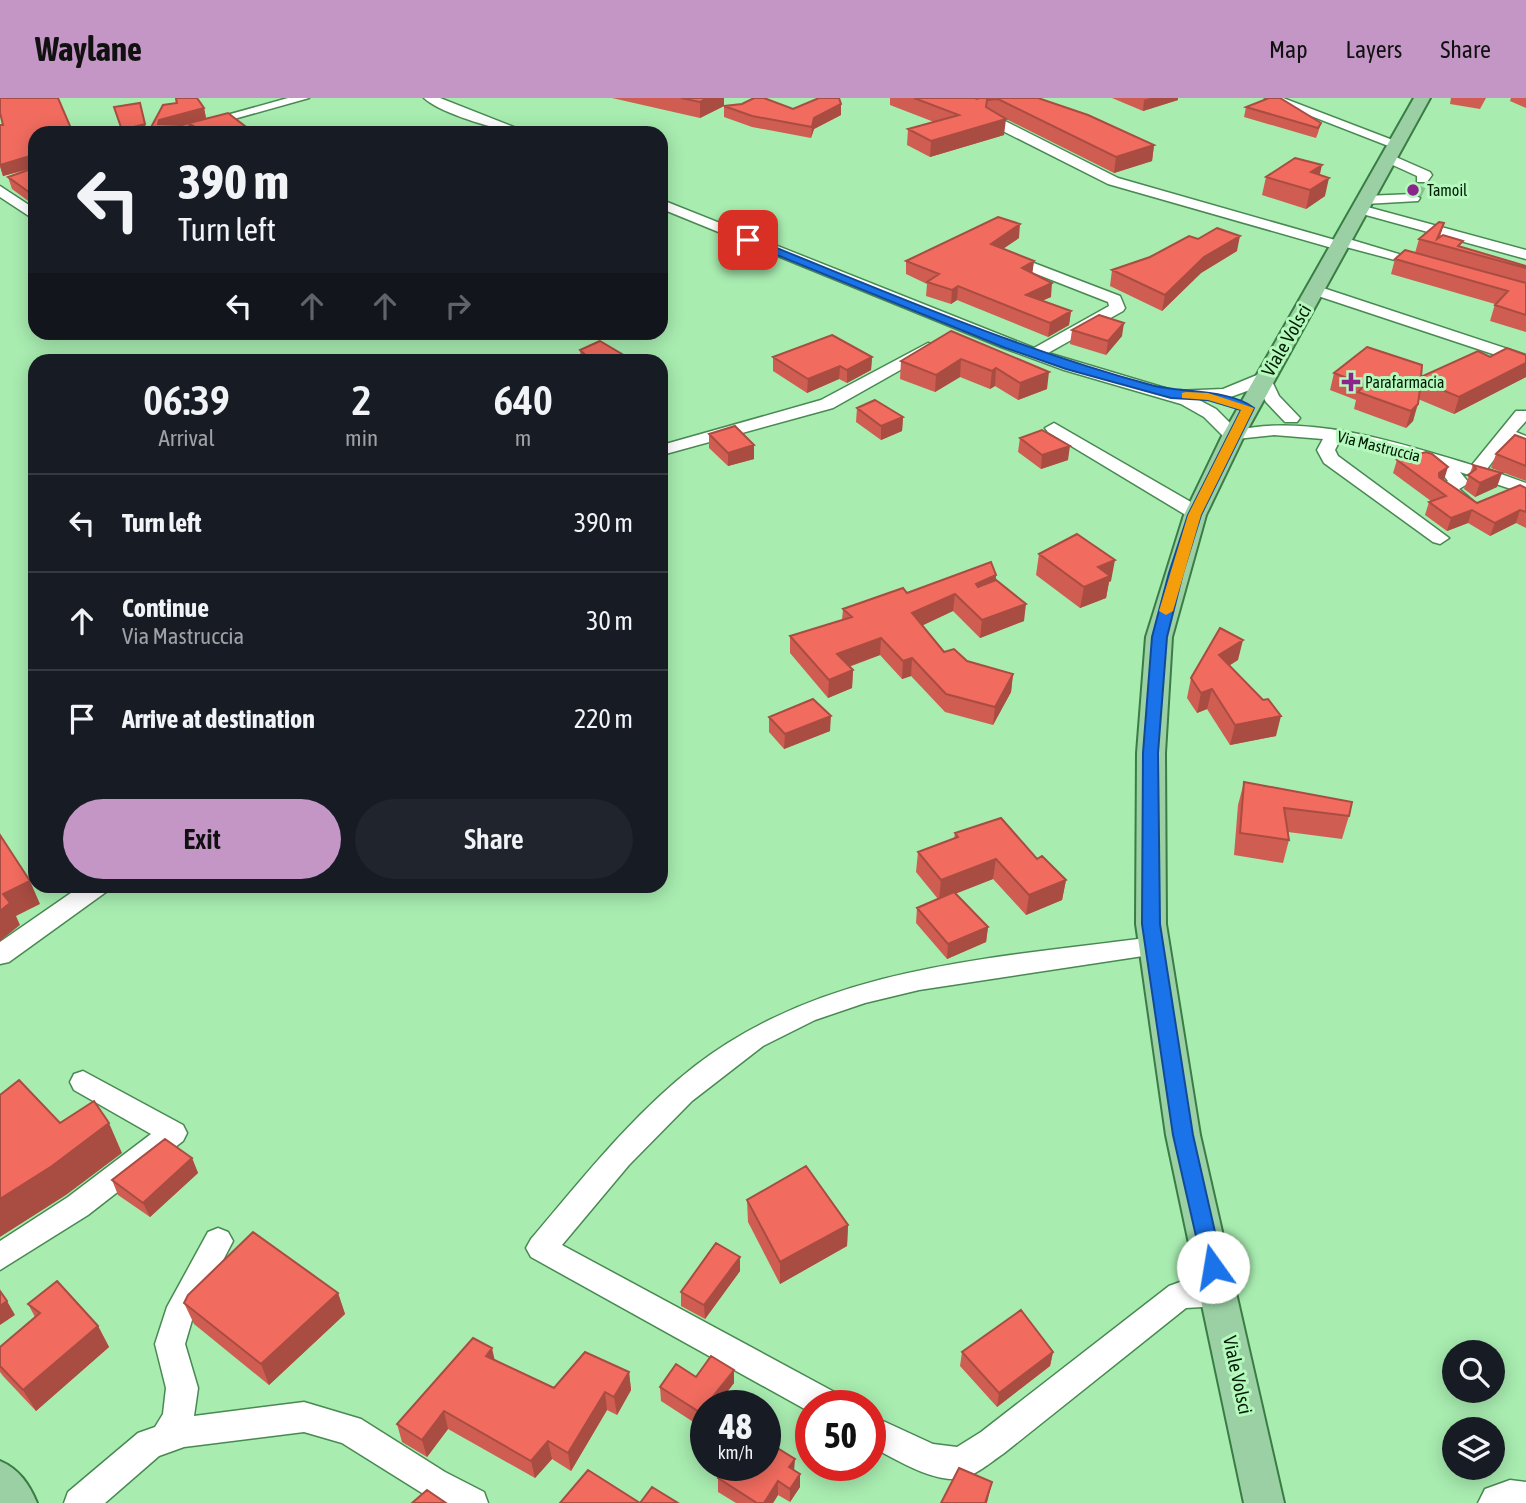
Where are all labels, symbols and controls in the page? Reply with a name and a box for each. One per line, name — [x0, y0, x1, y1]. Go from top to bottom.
text: Waylane — [35, 30, 142, 68]
text: Map — [1269, 36, 1308, 63]
text: Layers — [1346, 36, 1402, 63]
text: Share — [1440, 36, 1491, 63]
text: 390 m — [178, 153, 289, 209]
icon: left — [63, 154, 154, 245]
place label: Tamoil — [1427, 181, 1468, 199]
marker: Tamoil — [1405, 182, 1421, 198]
pin — [718, 210, 778, 270]
text: Turn left — [178, 211, 276, 248]
icon: arrive — [729, 221, 767, 259]
icon: left — [220, 287, 258, 325]
icon: ahead — [293, 287, 331, 325]
icon: ahead — [366, 287, 404, 325]
icon: right — [439, 287, 477, 325]
street label: Viale Volsci — [1257, 300, 1315, 380]
place label: Parafarmacia — [1365, 373, 1444, 391]
marker: Parafarmacia — [1343, 374, 1359, 390]
text: 06:39 — [143, 376, 230, 424]
text: 2 — [352, 376, 371, 424]
text: 640 — [493, 376, 553, 424]
text: Arrival — [158, 425, 215, 451]
text: min — [345, 425, 378, 451]
text: m — [515, 425, 531, 451]
street label: Via Mastruccia — [1336, 427, 1422, 465]
icon: left — [63, 504, 101, 542]
text: Turn left — [122, 508, 202, 538]
text: 390 m — [574, 508, 633, 538]
text: Continue — [122, 593, 209, 623]
icon: ahead — [63, 602, 101, 640]
text: 30 m — [586, 606, 633, 636]
text: Via Mastruccia — [122, 623, 244, 649]
icon: arrive — [63, 700, 101, 738]
text: Arrive at destination — [122, 704, 315, 734]
text: 220 m — [574, 704, 633, 734]
button: Exit — [63, 799, 341, 879]
button: Share — [355, 799, 633, 879]
position arrow — [1176, 1230, 1250, 1304]
street label: Viale Volsci — [1219, 1334, 1257, 1416]
map controls — [1442, 1340, 1505, 1480]
button: search — [1442, 1340, 1505, 1403]
speed limit sign: 50 — [795, 1390, 886, 1481]
text: 48 — [719, 1406, 752, 1446]
button: layers — [1442, 1417, 1505, 1480]
text: km/h — [718, 1442, 753, 1463]

